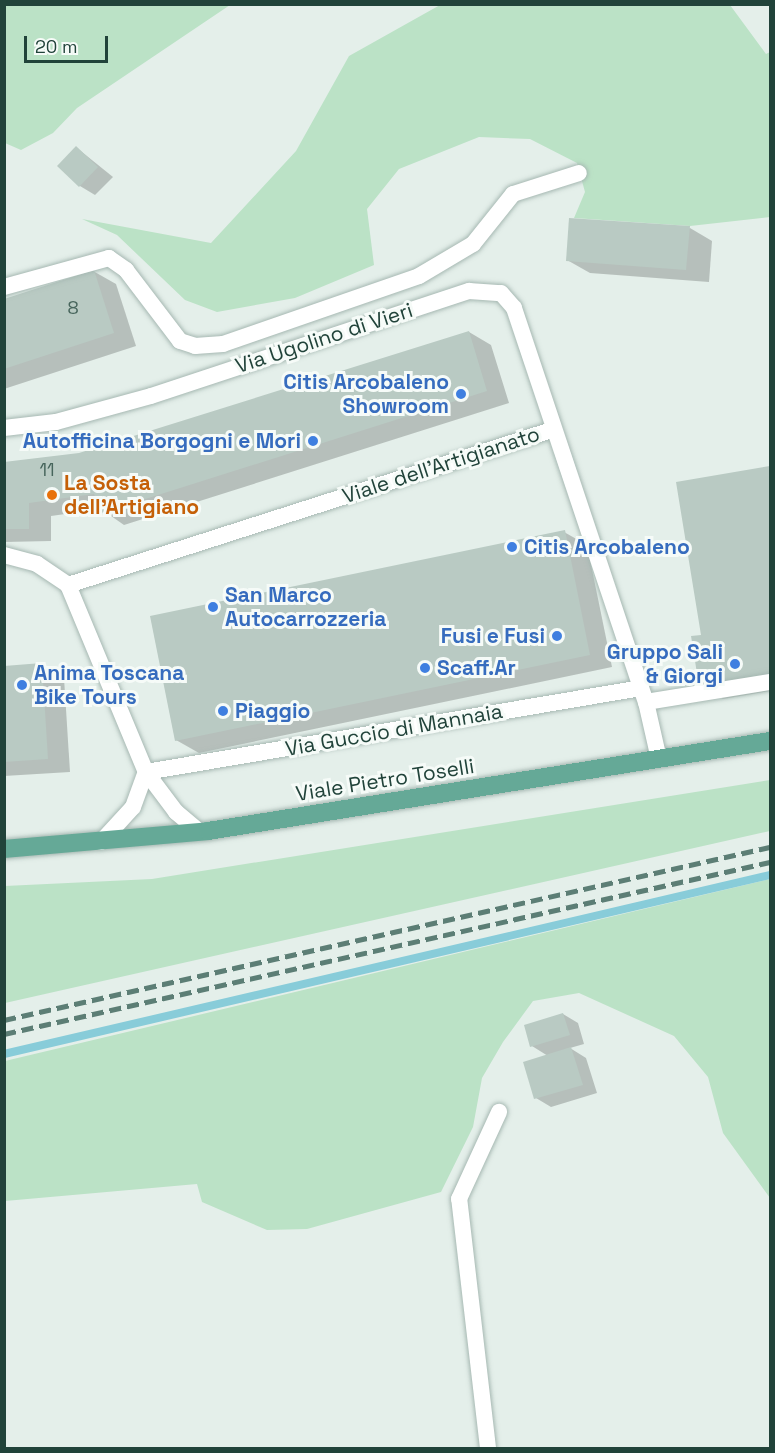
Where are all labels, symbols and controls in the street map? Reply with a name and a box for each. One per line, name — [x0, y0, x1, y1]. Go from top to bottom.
scale bar — [27, 24, 111, 62]
text: 20 m — [35, 35, 78, 58]
house number: 8 — [67, 297, 79, 319]
street label: Via Ugolino di Vieri — [232, 297, 416, 379]
place label: Citis Arcobaleno Showroom — [283, 369, 449, 419]
marker: Citis Arcobaleno Showroom — [454, 387, 468, 401]
street label: Viale dell'Artigianato — [339, 421, 543, 509]
place label: Autofficina Borgogni e Mori — [23, 428, 301, 454]
marker: Autofficina Borgogni e Mori — [306, 434, 320, 448]
house number: 11 — [39, 459, 55, 481]
place label: La Sosta dell'Artigiano — [64, 470, 199, 520]
marker: La Sosta dell'Artigiano — [45, 488, 59, 502]
place label: Citis Arcobaleno — [524, 534, 690, 560]
marker: Citis Arcobaleno — [505, 540, 519, 554]
place label: San Marco Autocarrozzeria — [225, 582, 386, 632]
marker: San Marco Autocarrozzeria — [206, 600, 220, 614]
place label: Fusi e Fusi — [441, 623, 545, 649]
marker: Fusi e Fusi — [550, 629, 564, 643]
place label: Gruppo Sali & Giorgi — [607, 639, 723, 689]
place label: Scaff.Ar — [437, 655, 516, 681]
marker: Gruppo Sali & Giorgi — [728, 657, 742, 671]
place label: Anima Toscana Bike Tours — [34, 660, 185, 710]
marker: Scaff.Ar — [418, 661, 432, 675]
marker: Anima Toscana Bike Tours — [15, 678, 29, 692]
place label: Piaggio — [235, 698, 310, 724]
street label: Via Guccio di Mannaia — [283, 698, 505, 762]
marker: Piaggio — [216, 704, 230, 718]
street label: Viale Pietro Toselli — [294, 753, 476, 807]

